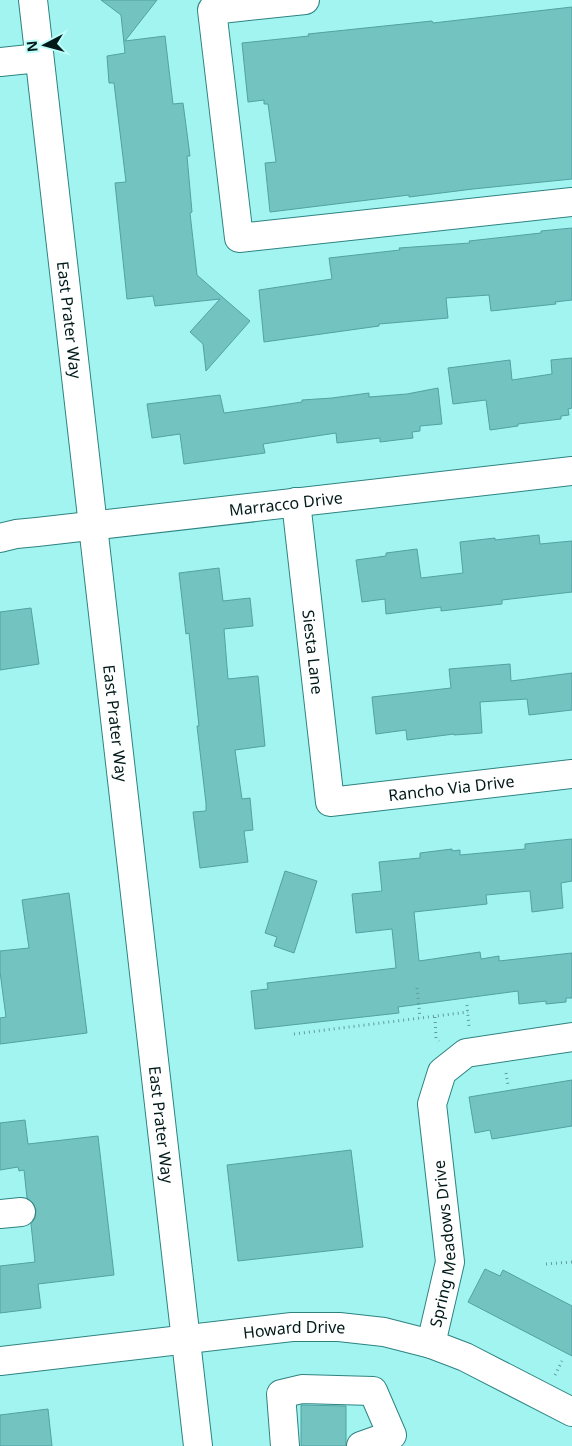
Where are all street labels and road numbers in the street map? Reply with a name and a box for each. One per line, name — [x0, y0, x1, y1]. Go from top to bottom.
street label: East Prater Way — [52, 260, 87, 381]
street label: Marracco Drive — [228, 486, 344, 521]
street label: Siesta Lane — [297, 609, 329, 695]
street label: East Prater Way — [98, 664, 133, 784]
street label: Rancho Via Drive — [387, 770, 516, 806]
street label: East Prater Way — [144, 1065, 179, 1185]
street label: Spring Meadows Drive — [424, 1159, 461, 1329]
street label: Howard Drive — [242, 1316, 347, 1344]

